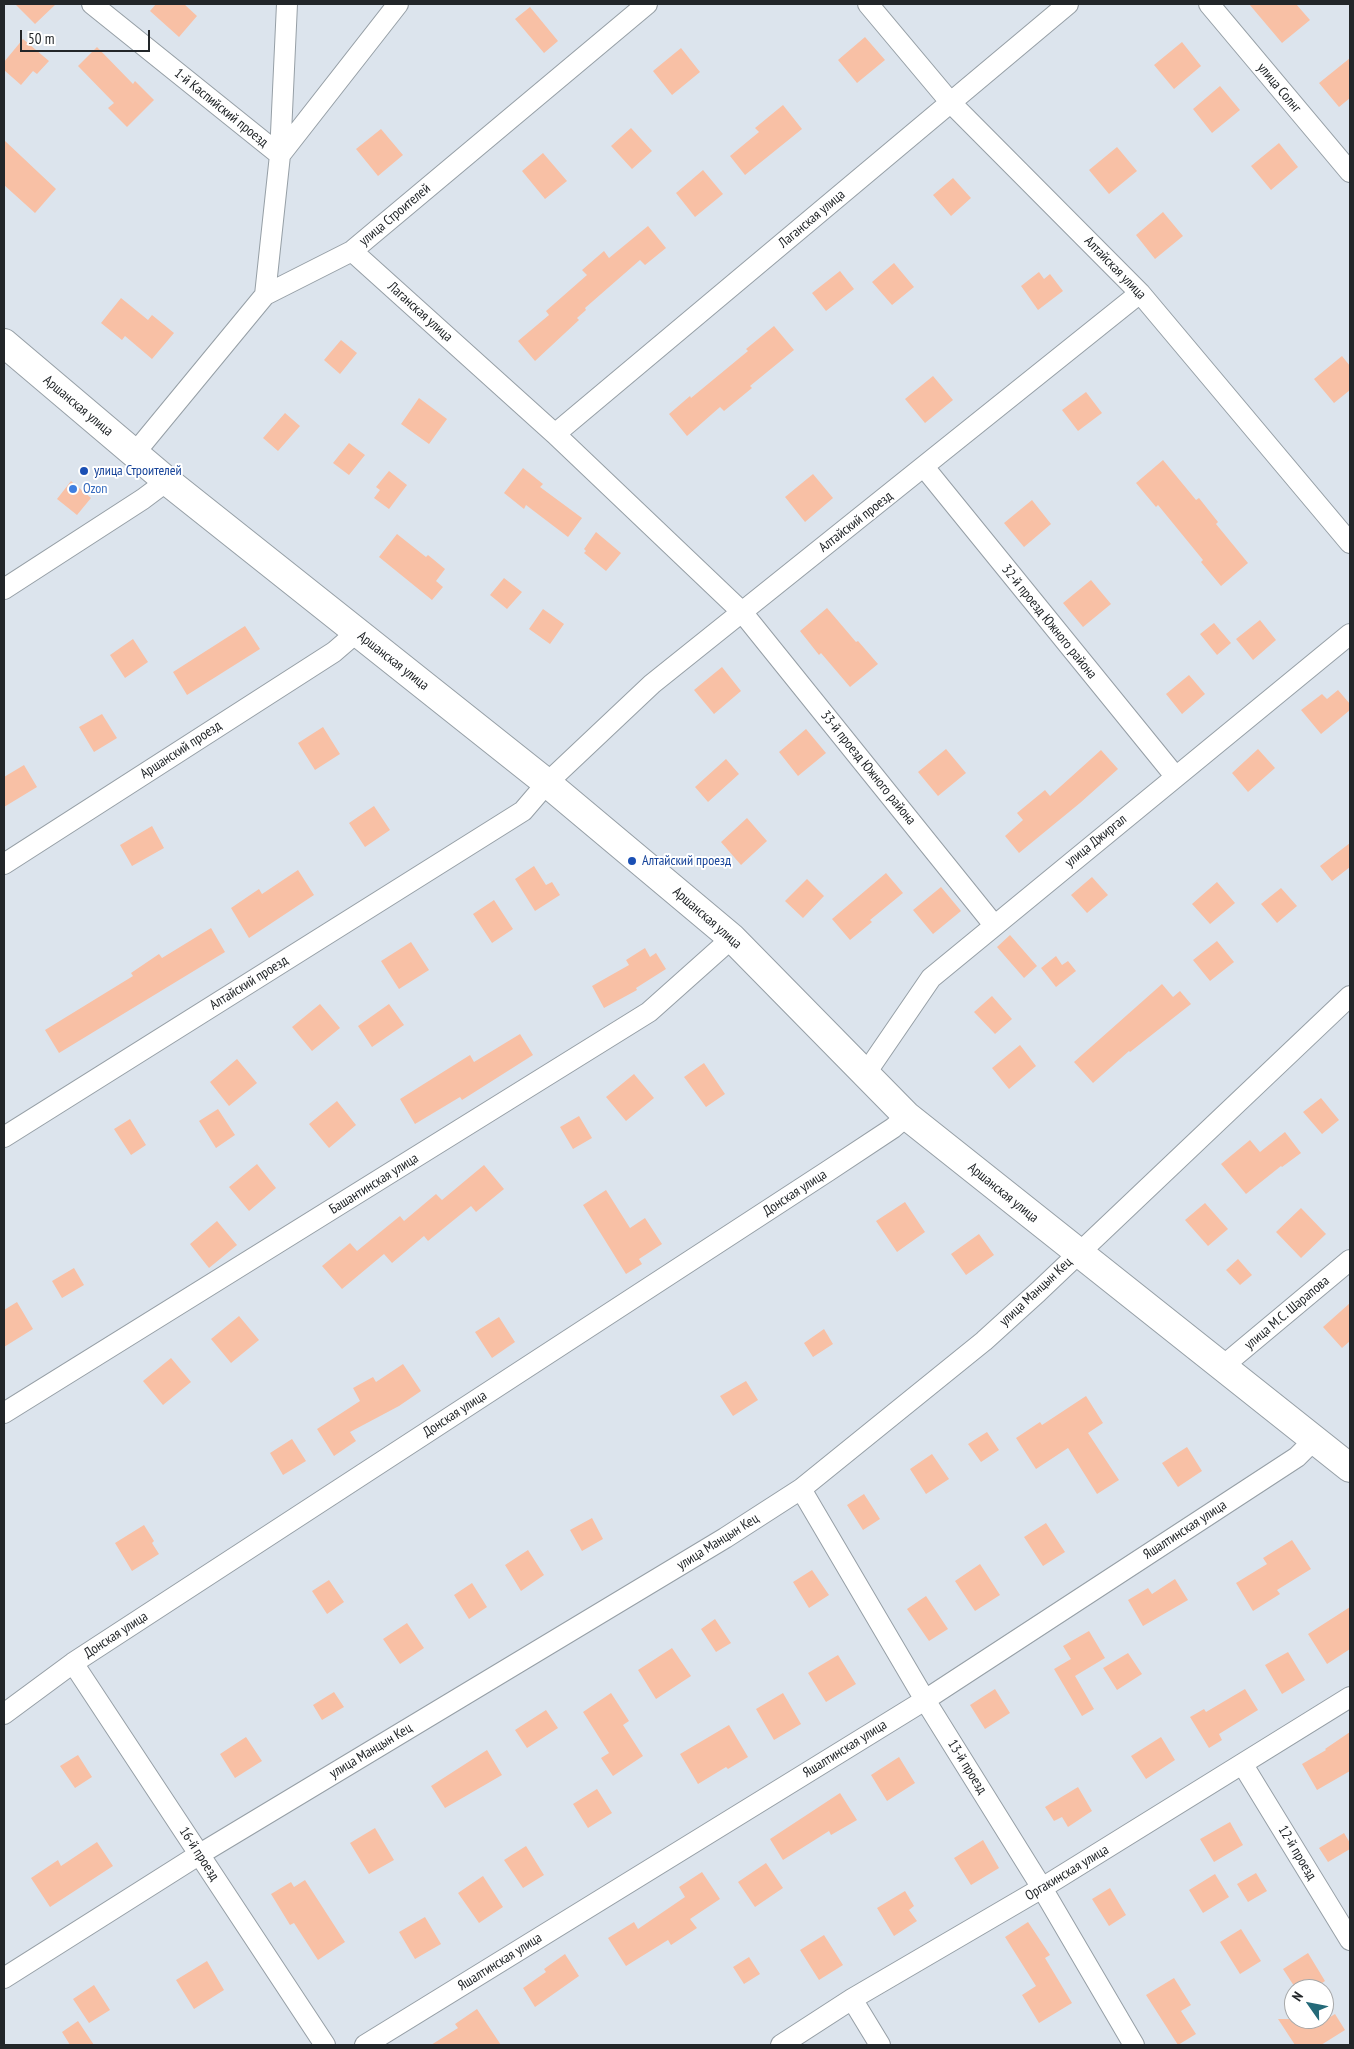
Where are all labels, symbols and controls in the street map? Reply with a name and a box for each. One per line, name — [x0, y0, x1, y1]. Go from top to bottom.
scale bar — [22, 20, 152, 52]
text: 50 m — [28, 29, 54, 48]
street label: улица Солнг — [1253, 60, 1305, 116]
street label: 1-й Каспийский проезд — [171, 65, 271, 151]
street label: улица Строителей — [356, 180, 434, 250]
street label: Лаганская улица — [775, 186, 849, 252]
street label: Алтайская улица — [1081, 233, 1149, 303]
street label: Лаганская улица — [384, 278, 456, 346]
street label: Аршанская улица — [40, 372, 116, 440]
place label: улица Строителей — [94, 463, 182, 479]
marker: улица Строителей — [78, 465, 90, 477]
place label: Ozon — [83, 481, 108, 497]
marker: Ozon — [67, 483, 79, 495]
street label: Алтайский проезд — [816, 488, 896, 556]
street label: 32-й проезд Южного района — [998, 562, 1100, 682]
street label: Аршанская улица — [354, 628, 432, 694]
street label: 33-й проезд Южного района — [817, 708, 919, 828]
street label: Аршанский проезд — [137, 718, 225, 782]
street label: улица Джиргал — [1062, 811, 1130, 871]
place label: Алтайский проезд — [642, 853, 731, 869]
marker: Алтайский проезд — [626, 855, 638, 867]
street label: Аршанская улица — [669, 884, 745, 952]
street label: Алтайский проезд — [207, 952, 291, 1014]
street label: Башантинская улица — [326, 1150, 422, 1218]
street label: Аршанская улица — [964, 1159, 1042, 1227]
street label: Донская улица — [760, 1166, 830, 1220]
street label: улица Манцын Кец — [996, 1254, 1076, 1330]
street label: улица М.С. Шарапова — [1241, 1273, 1333, 1353]
street label: Донская улица — [420, 1387, 490, 1441]
street label: Яшалтинская улица — [1140, 1497, 1230, 1563]
street label: улица Манцын Кец — [674, 1510, 762, 1574]
street label: Донская улица — [81, 1608, 151, 1662]
street label: Яшалтинская улица — [800, 1716, 890, 1782]
street label: улица Манцын Кец — [327, 1720, 415, 1782]
street label: 13-й проезд — [944, 1737, 990, 1797]
street label: 12-й проезд — [1274, 1823, 1320, 1883]
street label: 16-й проезд — [175, 1824, 223, 1884]
street label: Оргакинская улица — [1022, 1842, 1112, 1904]
street label: Яшалтинская улица — [455, 1929, 545, 1995]
north arrow — [1284, 1979, 1334, 2029]
text: N — [1288, 1988, 1307, 2004]

